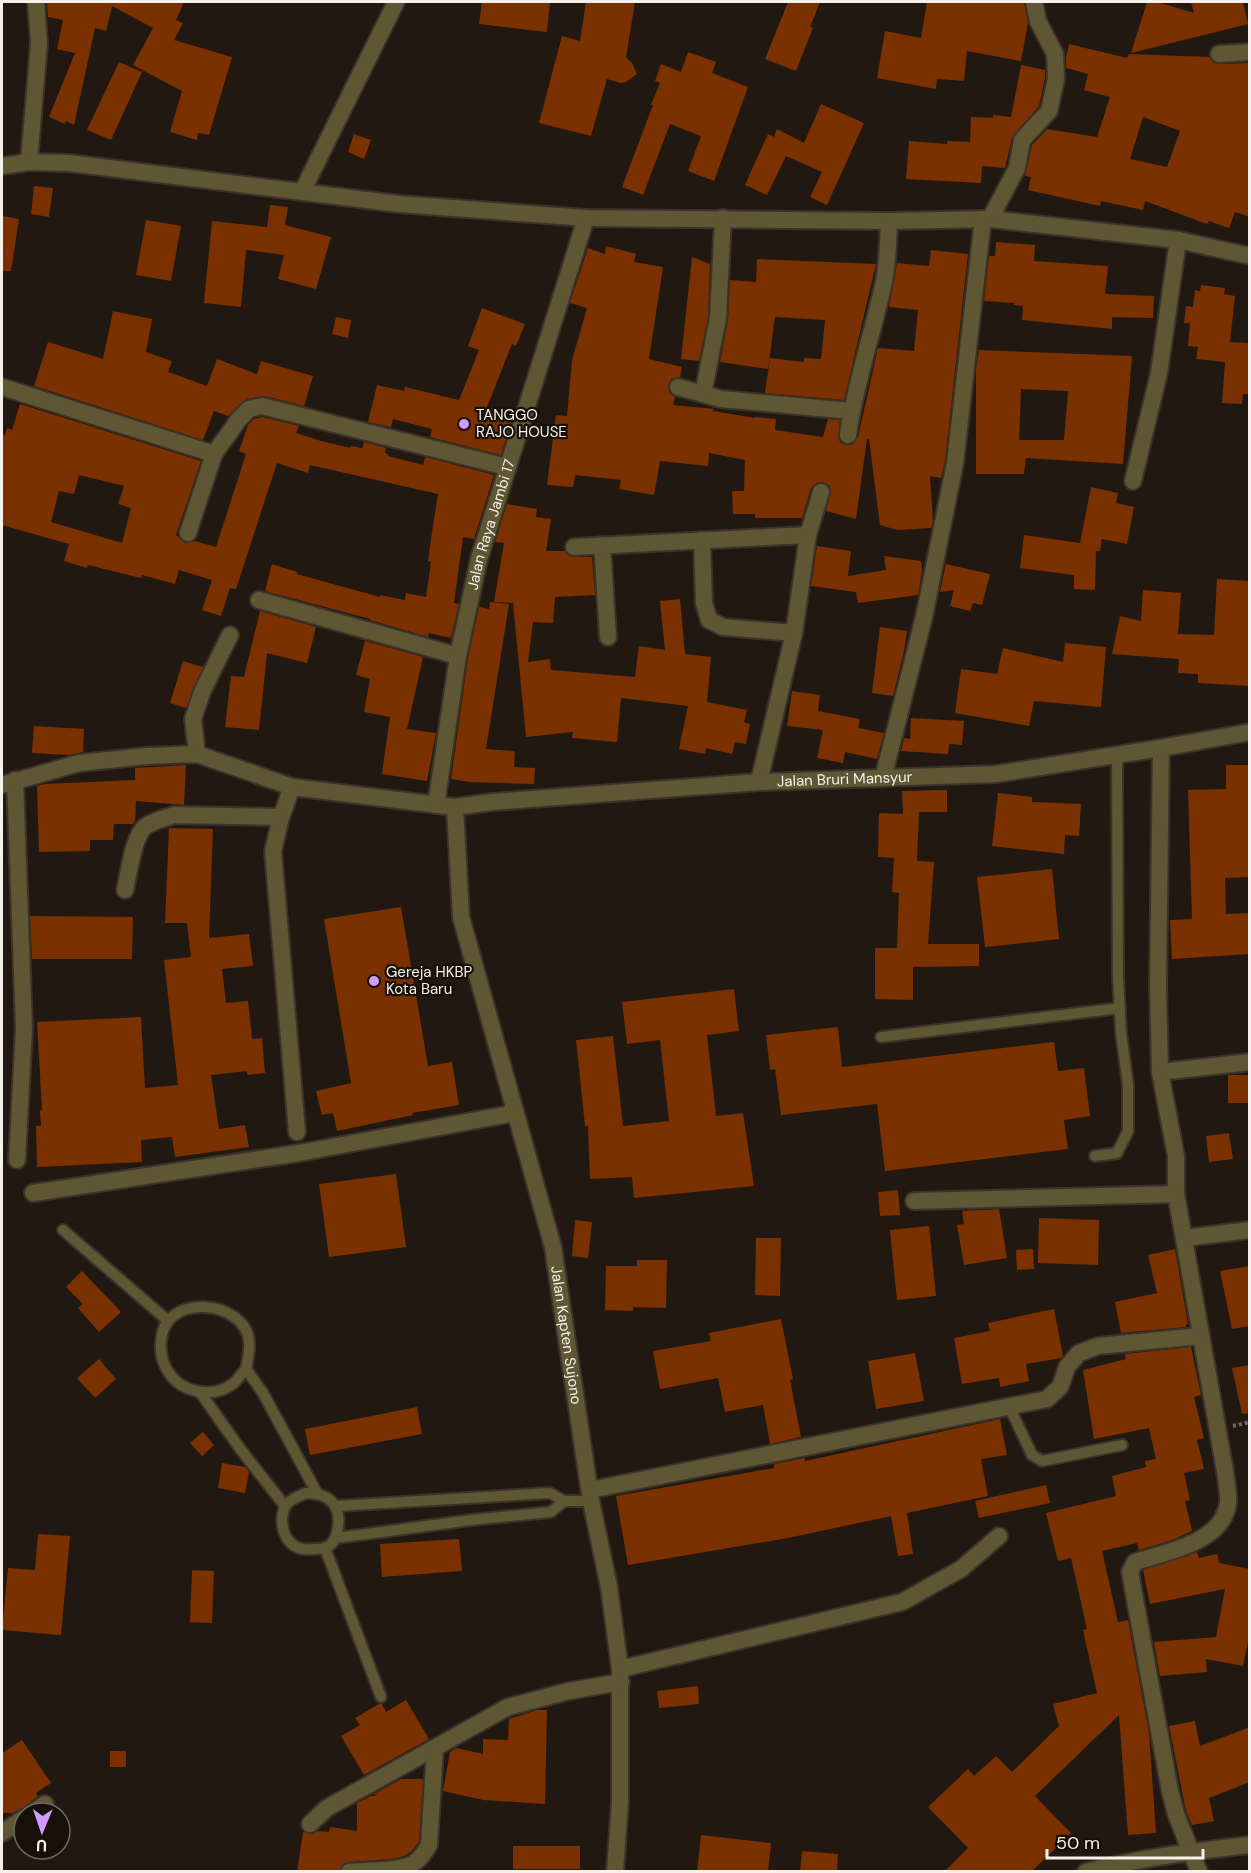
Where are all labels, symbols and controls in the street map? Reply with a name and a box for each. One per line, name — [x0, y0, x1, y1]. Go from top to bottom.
place label: TANGGO RAJO HOUSE — [476, 405, 567, 442]
marker: TANGGO RAJO HOUSE — [457, 417, 471, 431]
street label: Jalan Raya Jambi 17 — [463, 457, 520, 592]
street label: Jalan Bruri Mansyur — [777, 767, 913, 791]
place label: Gereja HKBP Kota Baru — [386, 962, 472, 999]
marker: Gereja HKBP Kota Baru — [367, 974, 381, 988]
street label: Jalan Kapten Sujono — [546, 1265, 586, 1406]
north arrow — [12, 1801, 72, 1861]
scale bar — [1047, 1822, 1203, 1860]
text: 50 m — [1056, 1831, 1100, 1855]
text: U — [36, 1835, 47, 1856]

